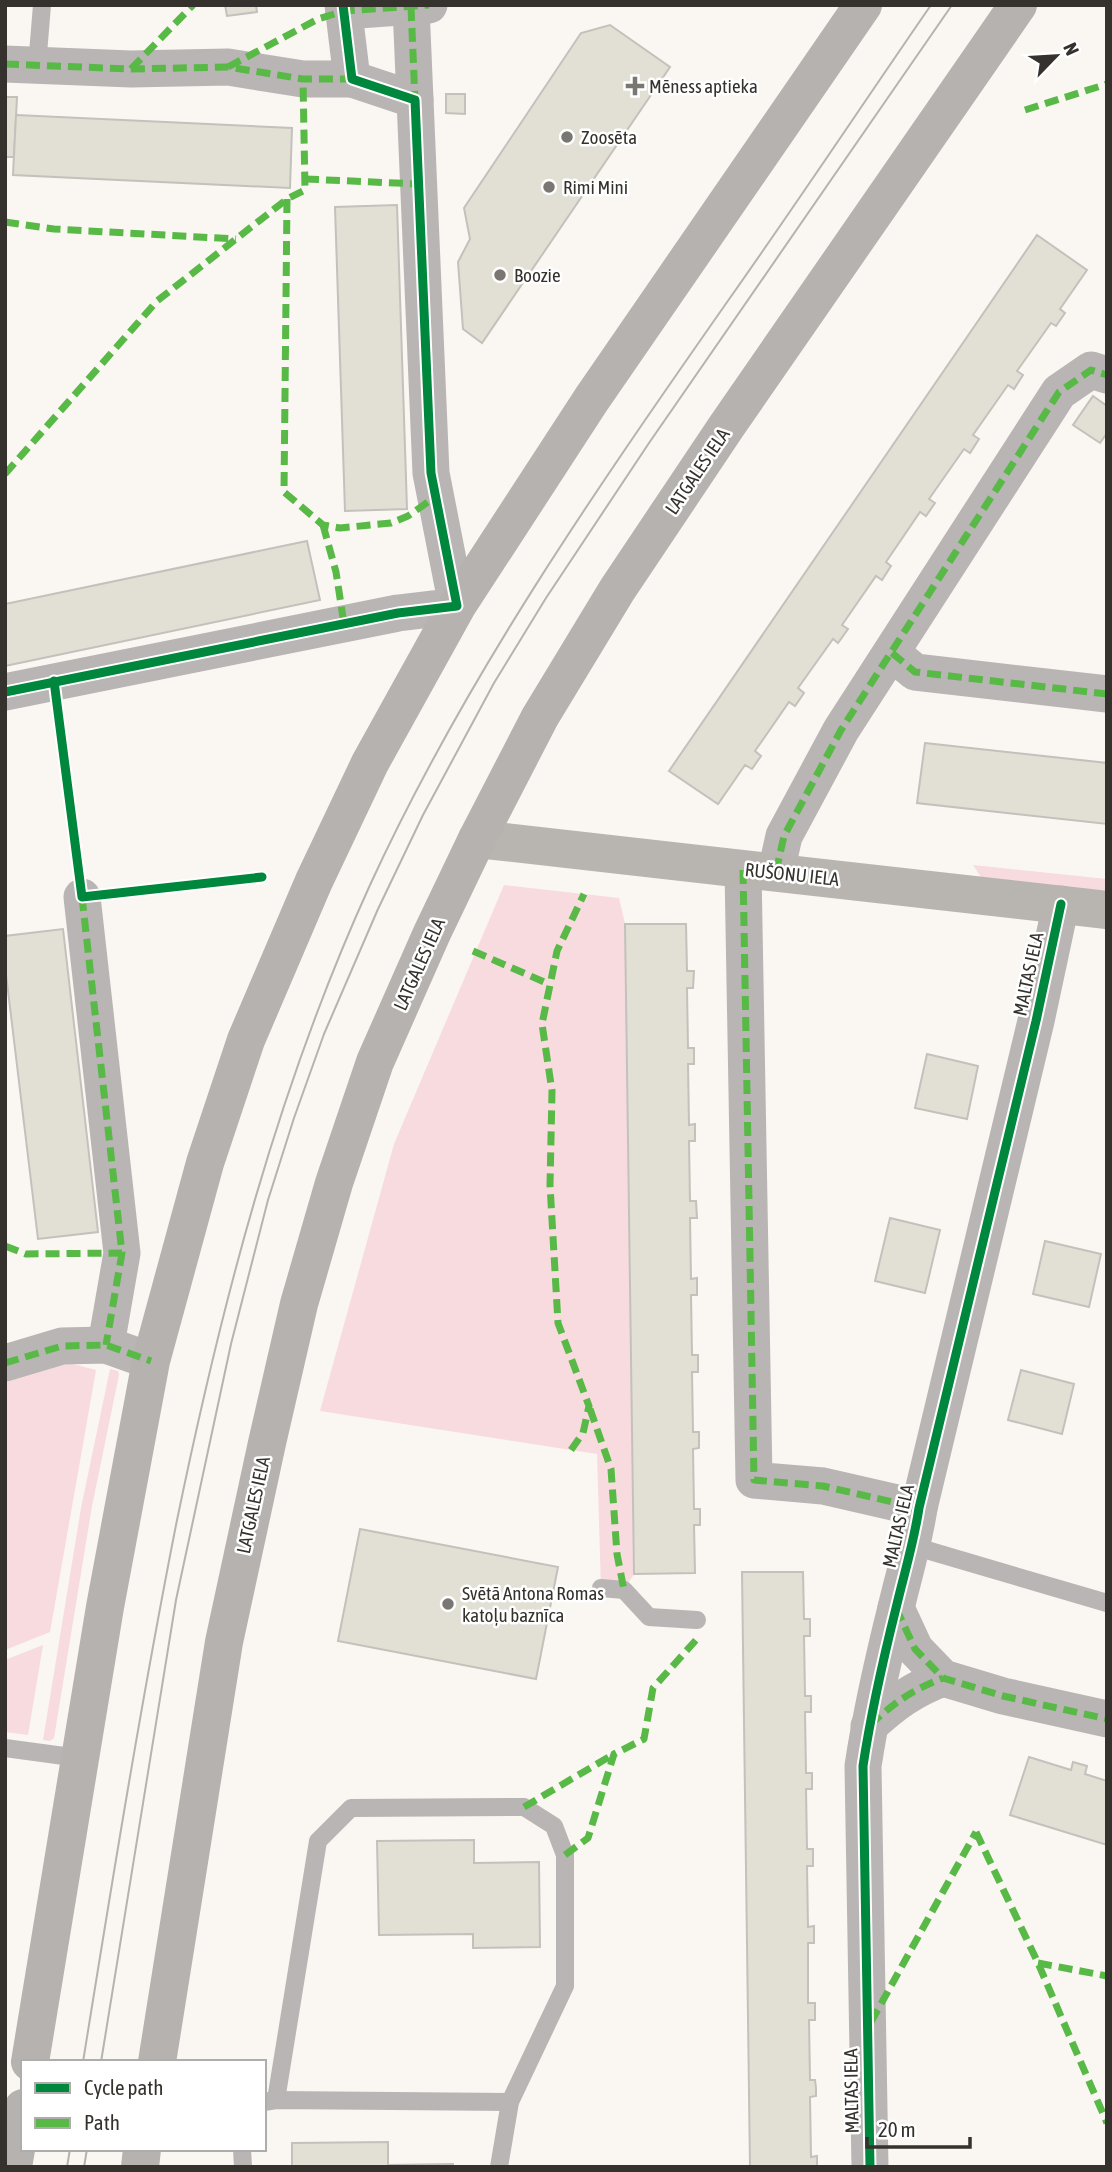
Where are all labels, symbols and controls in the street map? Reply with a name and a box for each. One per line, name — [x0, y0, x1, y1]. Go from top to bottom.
north arrow — [1021, 21, 1091, 91]
text: N — [1059, 39, 1084, 59]
place label: Mēness aptieka — [649, 75, 758, 97]
marker: Mēness aptieka — [627, 78, 643, 94]
place label: Zoosēta — [581, 126, 637, 148]
marker: Zoosēta — [559, 129, 575, 145]
place label: Rimi Mini — [563, 176, 628, 198]
marker: Rimi Mini — [541, 179, 557, 195]
place label: Boozie — [514, 264, 561, 286]
marker: Boozie — [492, 267, 508, 283]
street label: LATGALES IELA — [660, 423, 734, 518]
street label: RUŠONU IELA — [744, 858, 841, 890]
street label: LATGALES IELA — [389, 914, 449, 1014]
street label: MALTAS IELA — [1008, 930, 1048, 1018]
street label: LATGALES IELA — [232, 1454, 274, 1556]
street label: MALTAS IELA — [878, 1482, 918, 1570]
place label: Svētā Antona Romas katoļu baznīca — [462, 1582, 604, 1626]
marker: Svētā Antona Romas katoļu baznīca — [440, 1596, 456, 1612]
street label: MALTAS IELA — [839, 2048, 863, 2134]
legend — [21, 2060, 266, 2151]
text: Cycle path — [84, 2075, 163, 2099]
scale bar — [867, 2106, 970, 2150]
text: Path — [84, 2110, 120, 2134]
text: 20 m — [878, 2117, 916, 2141]

